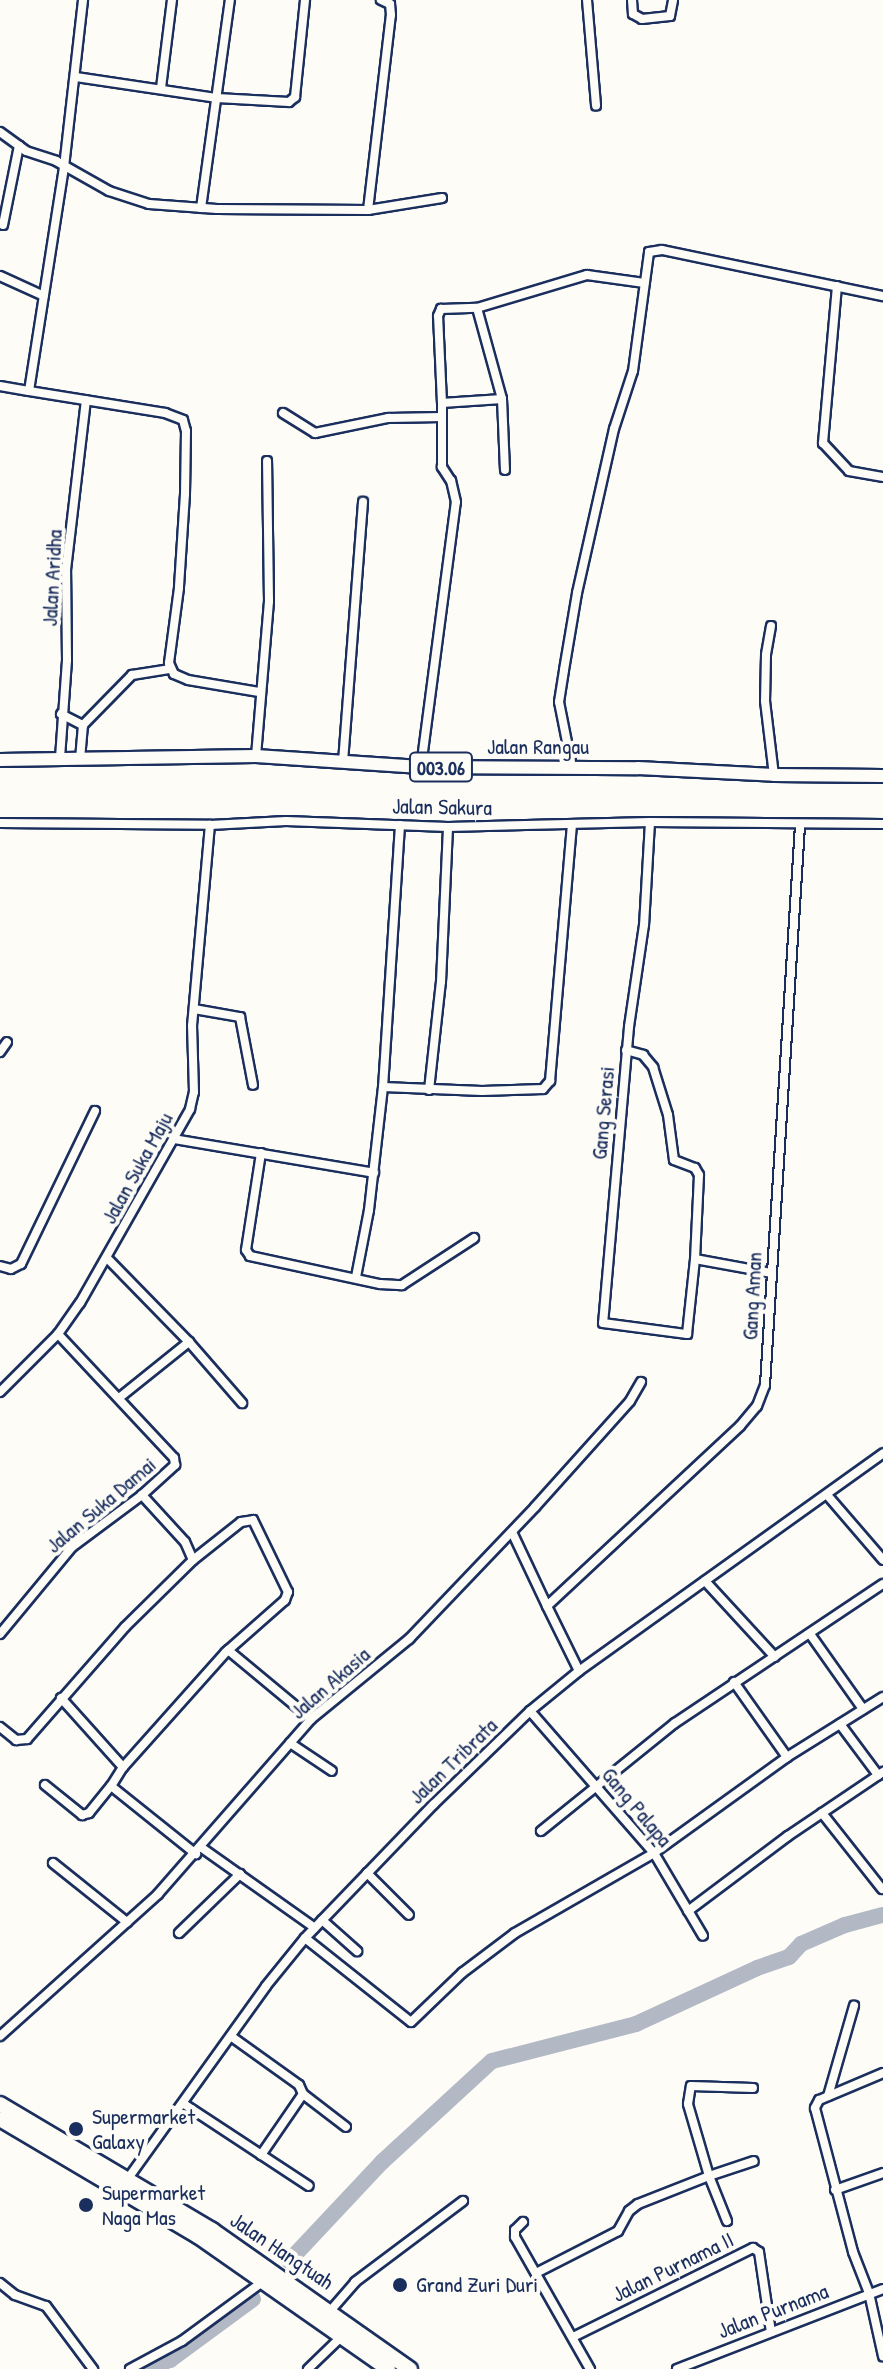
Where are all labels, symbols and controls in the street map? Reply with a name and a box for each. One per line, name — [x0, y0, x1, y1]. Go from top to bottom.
street label: Jalan Aridha — [36, 529, 68, 627]
street label: Jalan Rangau — [487, 734, 589, 760]
road number: 003.06 — [407, 751, 475, 783]
street label: Jalan Sakura — [392, 793, 492, 821]
street label: Gang Serasi — [586, 1065, 620, 1161]
street label: Jalan Suka Maju — [95, 1108, 179, 1228]
street label: Gang Aman — [737, 1251, 767, 1341]
street label: Jalan Suka Damai — [41, 1451, 161, 1559]
street label: Jalan Akasia — [285, 1641, 375, 1725]
street label: Jalan Tribrata — [403, 1713, 503, 1809]
street label: Gang Palapa — [596, 1762, 678, 1852]
place label: Supermarket Galaxy — [92, 2103, 195, 2154]
marker: Supermarket Galaxy — [67, 2120, 85, 2138]
place label: Supermarket Naga Mas — [102, 2179, 205, 2230]
marker: Supermarket Naga Mas — [77, 2196, 95, 2214]
street label: Jalan Hangtuah — [225, 2207, 339, 2295]
street label: Jalan Purnama II — [608, 2226, 738, 2308]
place label: Grand Zuri Duri — [416, 2272, 538, 2298]
marker: Grand Zuri Duri — [391, 2276, 409, 2294]
street label: Jalan Purnama — [714, 2278, 832, 2344]

